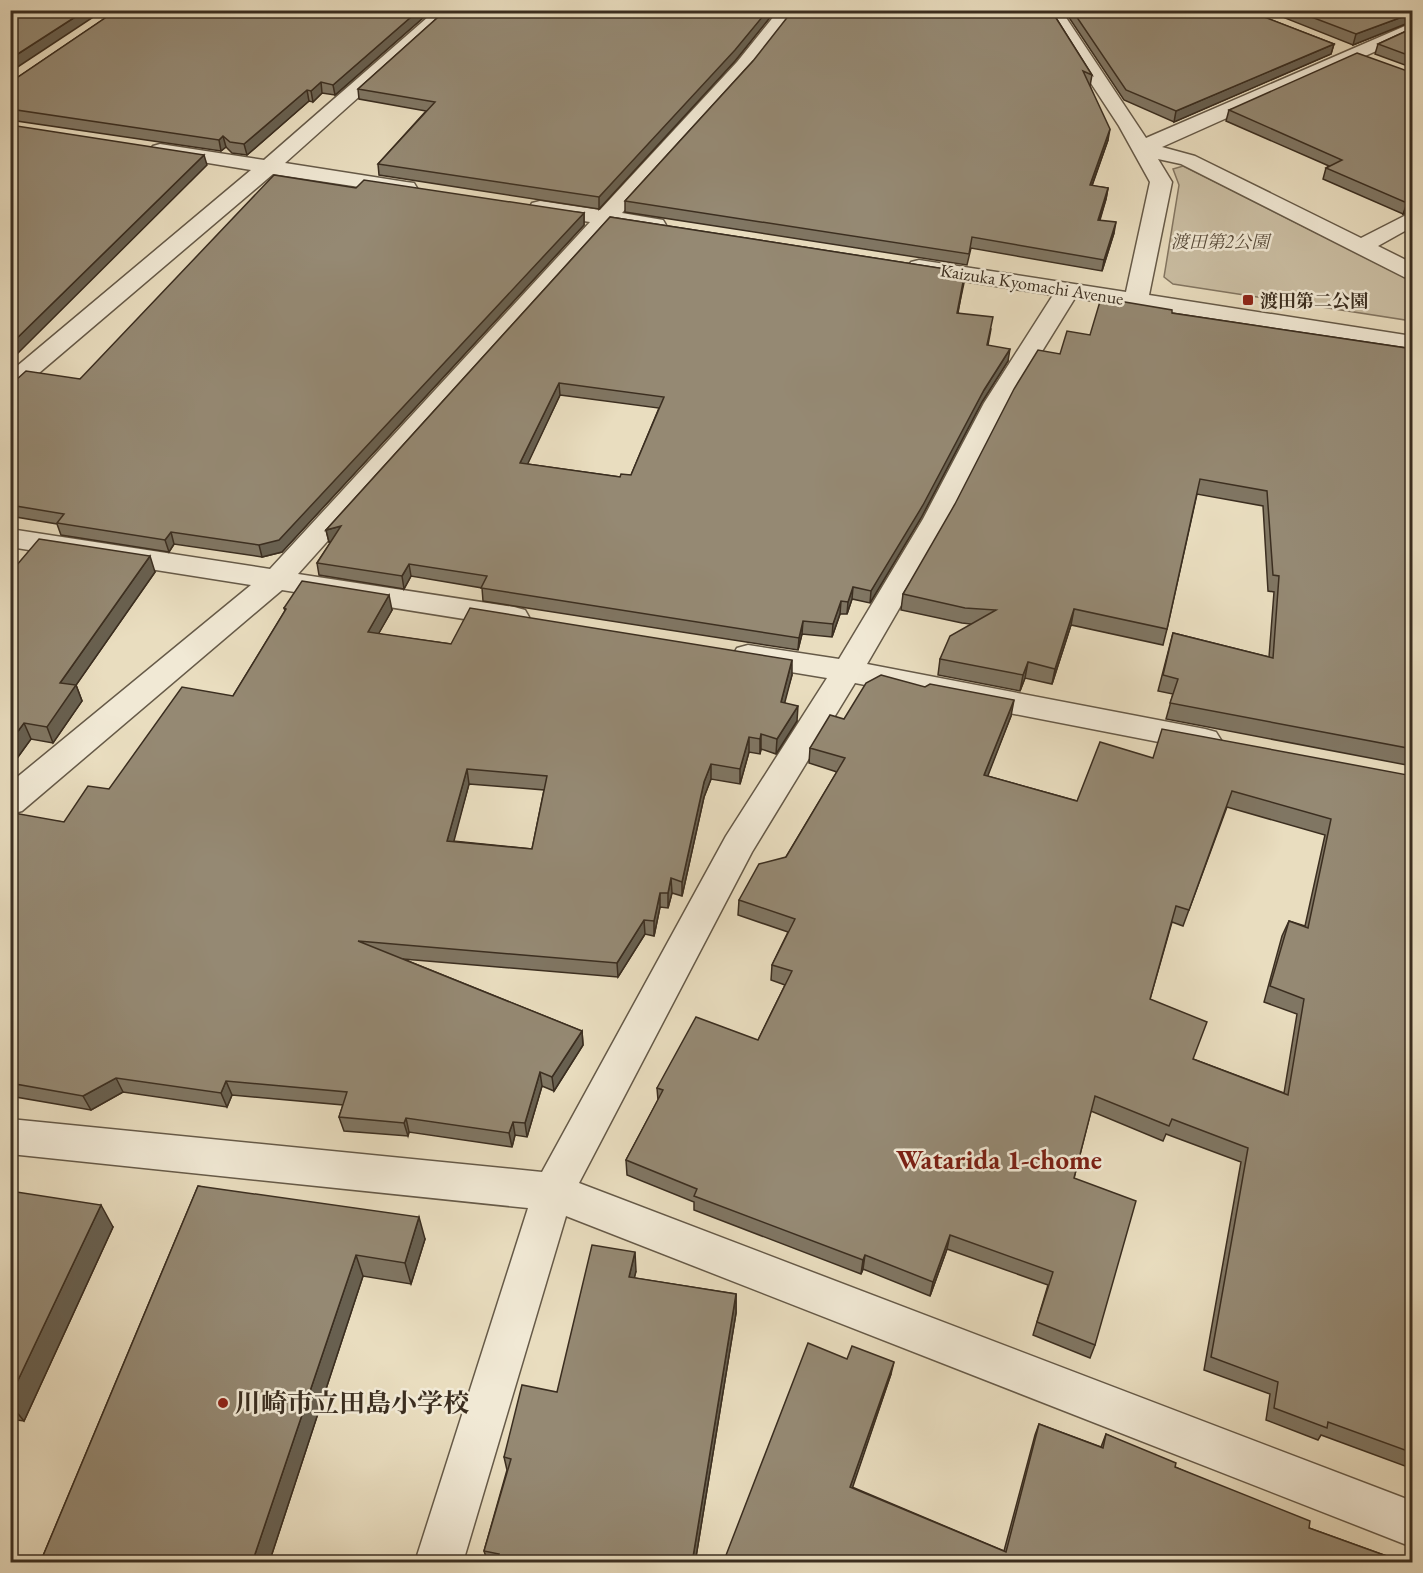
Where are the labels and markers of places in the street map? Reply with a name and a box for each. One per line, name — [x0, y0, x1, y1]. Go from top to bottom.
place label: 渡田第二公園 — [1260, 289, 1368, 312]
marker: 渡田第二公園 — [1241, 293, 1255, 307]
place label: 川崎市立田島小学校 — [235, 1386, 469, 1420]
marker: 川崎市立田島小学校 — [216, 1396, 230, 1410]

